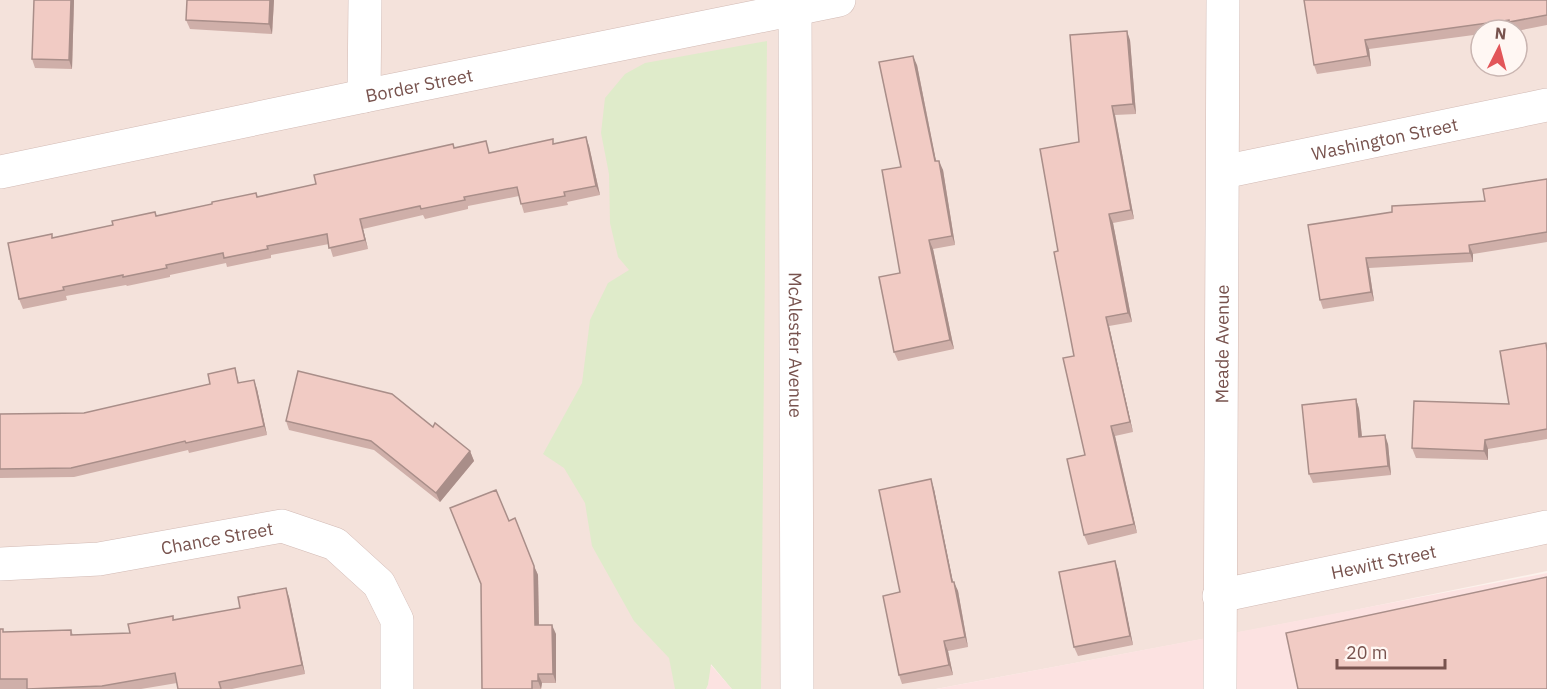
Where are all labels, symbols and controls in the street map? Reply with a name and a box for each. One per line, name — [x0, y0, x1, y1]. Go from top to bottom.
north arrow — [1469, 18, 1529, 78]
text: N — [1494, 23, 1507, 44]
street label: Border Street — [363, 63, 475, 107]
street label: Washington Street — [1309, 112, 1460, 165]
street label: McAlester Avenue — [784, 272, 808, 418]
street label: Meade Avenue — [1210, 284, 1233, 403]
street label: Chance Street — [159, 516, 275, 559]
street label: Hewitt Street — [1329, 539, 1438, 584]
scale bar — [1337, 632, 1445, 670]
text: 20 m — [1346, 641, 1388, 664]

